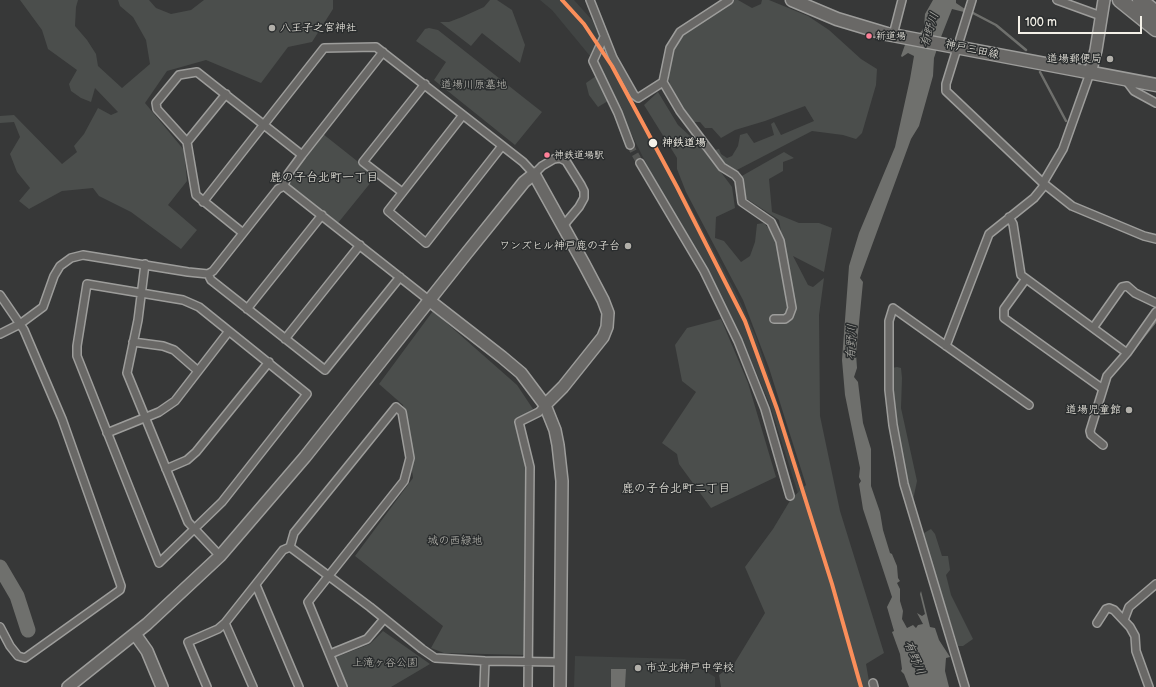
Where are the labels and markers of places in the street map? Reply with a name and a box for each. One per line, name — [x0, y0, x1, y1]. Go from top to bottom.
place label: 八王子之宮神社 — [280, 21, 357, 35]
marker: 八王子之宮神社 — [267, 23, 277, 33]
place label: 新道場 — [876, 30, 906, 42]
marker: 新道場 — [864, 31, 874, 41]
place label: 道場郵便局 — [1047, 52, 1102, 66]
marker: 道場郵便局 — [1105, 54, 1115, 64]
place label: 神鉄道場 — [662, 136, 706, 150]
marker: 神鉄道場 — [647, 137, 659, 149]
place label: 神鉄道場駅 — [554, 149, 604, 161]
marker: 神鉄道場駅 — [542, 150, 552, 160]
place label: ワンズヒル神戸鹿の子台 — [499, 239, 620, 253]
marker: ワンズヒル神戸鹿の子台 — [623, 241, 633, 251]
place label: 道場児童館 — [1066, 403, 1121, 417]
marker: 道場児童館 — [1124, 405, 1134, 415]
place label: 市立北神戸中学校 — [646, 661, 734, 675]
marker: 市立北神戸中学校 — [633, 663, 643, 673]

